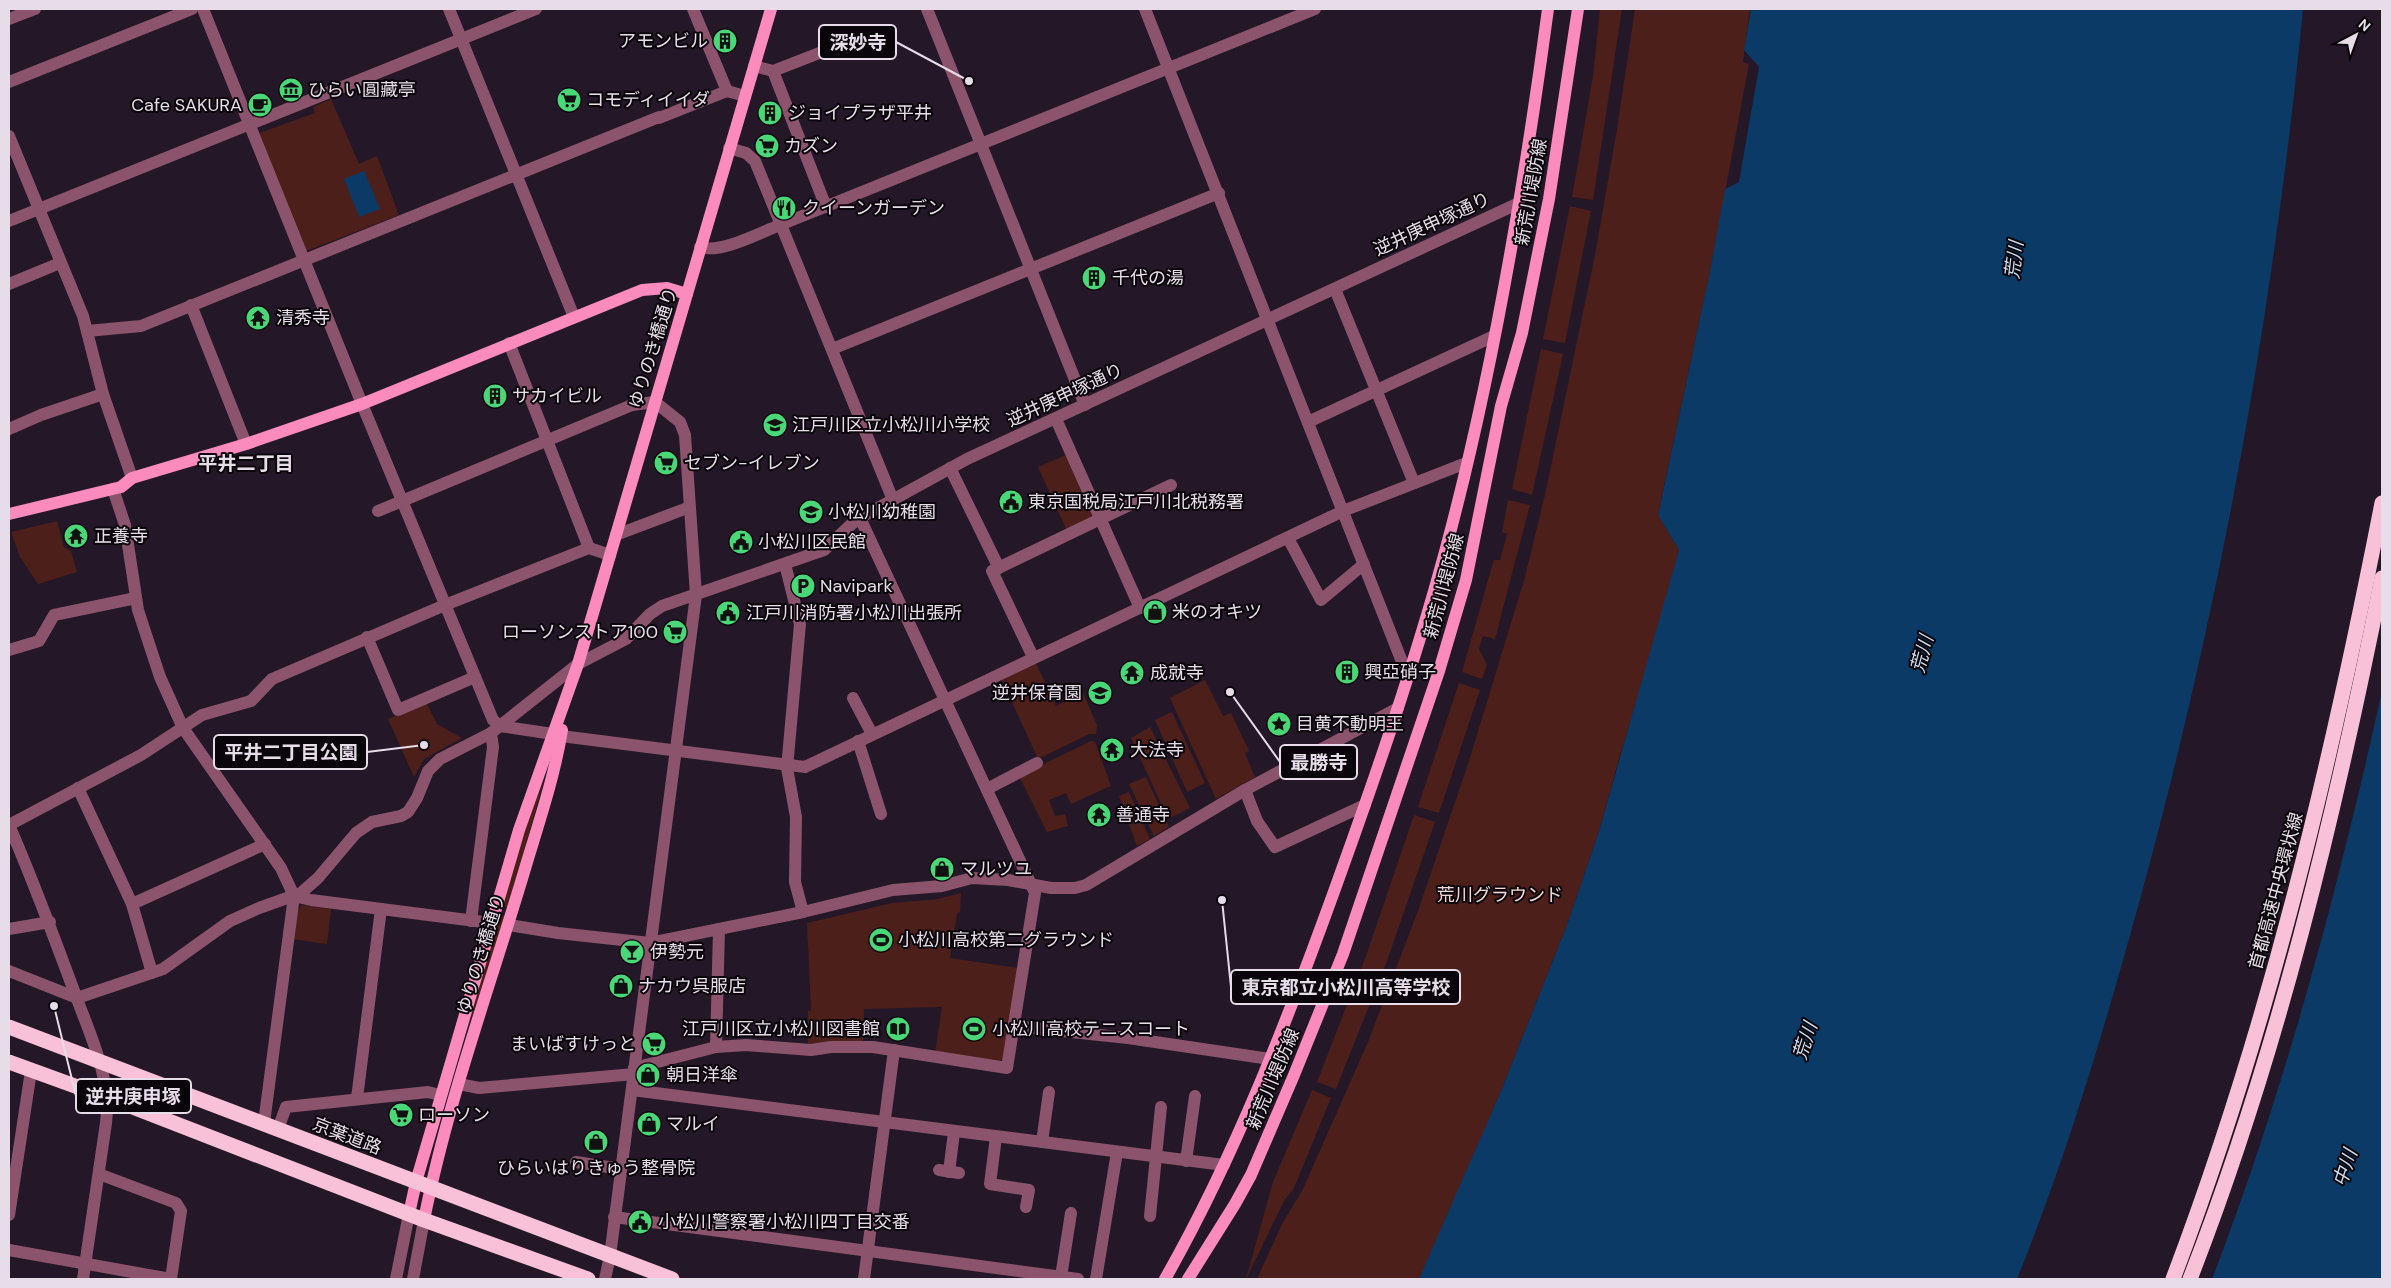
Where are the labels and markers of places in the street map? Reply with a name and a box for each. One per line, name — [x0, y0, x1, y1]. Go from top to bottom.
callout: 深妙寺 — [819, 25, 896, 59]
building icon: アモンビル — [712, 28, 738, 54]
place label: アモンビル — [618, 29, 708, 53]
museum icon: ひらい圓藏亭 — [278, 77, 304, 103]
place label: ひらい圓藏亭 — [308, 78, 416, 102]
supermarket icon: コモディイイダ — [556, 87, 582, 113]
place label: コモディイイダ — [586, 88, 710, 112]
cafe icon: Cafe SAKURA — [247, 92, 273, 118]
place label: Cafe SAKURA — [131, 93, 242, 117]
building icon: ジョイプラザ平井 — [757, 100, 783, 126]
place label: ジョイプラザ平井 — [788, 101, 932, 125]
supermarket icon: カズン — [754, 133, 780, 159]
place label: カズン — [784, 134, 838, 158]
restaurant icon: クイーンガーデン — [771, 195, 797, 221]
place label: クイーンガーデン — [802, 196, 945, 220]
building icon: 千代の湯 — [1081, 265, 1107, 291]
place label: 千代の湯 — [1112, 266, 1184, 290]
temple icon: 清秀寺 — [245, 305, 271, 331]
place label: 清秀寺 — [276, 306, 330, 330]
building icon: サカイビル — [482, 383, 508, 409]
place label: サカイビル — [512, 384, 602, 408]
school or university icon: 江戸川区立小松川小学校 — [762, 412, 788, 438]
place label: 江戸川区立小松川小学校 — [792, 413, 990, 437]
supermarket icon: セブン-イレブン — [653, 450, 679, 476]
place label: セブン-イレブン — [684, 451, 820, 475]
public building icon: 東京国税局江戸川北税務署 — [998, 489, 1024, 515]
place label: 東京国税局江戸川北税務署 — [1028, 490, 1244, 514]
school or university icon: 小松川幼稚園 — [798, 499, 824, 525]
place label: 小松川幼稚園 — [828, 500, 936, 524]
temple icon: 正養寺 — [63, 523, 89, 549]
place label: 正養寺 — [94, 524, 148, 548]
public building icon: 小松川区民館 — [728, 529, 754, 555]
place label: 小松川区民館 — [758, 530, 866, 554]
parking icon: Navipark — [790, 573, 816, 599]
place label: Navipark — [820, 574, 893, 598]
shop icon: 米のオキツ — [1142, 599, 1168, 625]
public building icon: 江戸川消防署小松川出張所 — [715, 600, 741, 626]
place label: 米のオキツ — [1172, 600, 1262, 624]
place label: 江戸川消防署小松川出張所 — [746, 601, 962, 625]
supermarket icon: ローソンストア100 — [662, 619, 688, 645]
place label: ローソンストア100 — [502, 620, 658, 644]
building icon: 興亞硝子 — [1334, 659, 1360, 685]
temple icon: 成就寺 — [1119, 660, 1145, 686]
place label: 興亞硝子 — [1364, 660, 1436, 684]
place label: 成就寺 — [1150, 661, 1204, 685]
school or university icon: 逆井保育園 — [1087, 680, 1113, 706]
place label: 逆井保育園 — [992, 681, 1082, 705]
place icon: 目黄不動明王 — [1266, 711, 1292, 737]
place label: 目黄不動明王 — [1296, 712, 1404, 736]
callout: 平井二丁目公園 — [214, 735, 367, 769]
temple icon: 大法寺 — [1099, 737, 1125, 763]
place label: 大法寺 — [1130, 738, 1184, 762]
callout: 最勝寺 — [1280, 745, 1357, 779]
temple icon: 善通寺 — [1086, 802, 1112, 828]
place label: 善通寺 — [1116, 803, 1170, 827]
shop icon: マルツユ — [929, 856, 955, 882]
place label: マルツユ — [960, 857, 1032, 881]
sports icon: 小松川高校第二グラウンド — [868, 927, 894, 953]
place label: 小松川高校第二グラウンド — [898, 928, 1114, 952]
bar icon: 伊勢元 — [619, 939, 645, 965]
place label: 伊勢元 — [650, 940, 704, 964]
callout: 東京都立小松川高等学校 — [1231, 970, 1460, 1004]
shop icon: ナカウ呉服店 — [608, 973, 634, 999]
place label: ナカウ呉服店 — [638, 974, 746, 998]
library icon: 江戸川区立小松川図書館 — [885, 1016, 911, 1042]
sports icon: 小松川高校テニスコート — [961, 1016, 987, 1042]
place label: 江戸川区立小松川図書館 — [682, 1017, 880, 1041]
place label: 小松川高校テニスコート — [992, 1017, 1190, 1041]
supermarket icon: まいばすけっと — [641, 1031, 667, 1057]
place label: まいばすけっと — [510, 1032, 636, 1056]
shop icon: 朝日洋傘 — [635, 1062, 661, 1088]
place label: 朝日洋傘 — [666, 1063, 738, 1087]
callout: 逆井庚申塚 — [76, 1079, 191, 1113]
supermarket icon: ローソン — [388, 1102, 414, 1128]
place label: ローソン — [418, 1103, 490, 1127]
shop icon: マルイ — [636, 1111, 662, 1137]
place label: マルイ — [666, 1112, 720, 1136]
shop icon: ひらいはりきゅう整骨院 — [583, 1129, 609, 1155]
place label: ひらいはりきゅう整骨院 — [497, 1156, 695, 1180]
public building icon: 小松川警察署小松川四丁目交番 — [627, 1209, 653, 1235]
place label: 小松川警察署小松川四丁目交番 — [658, 1210, 910, 1234]

